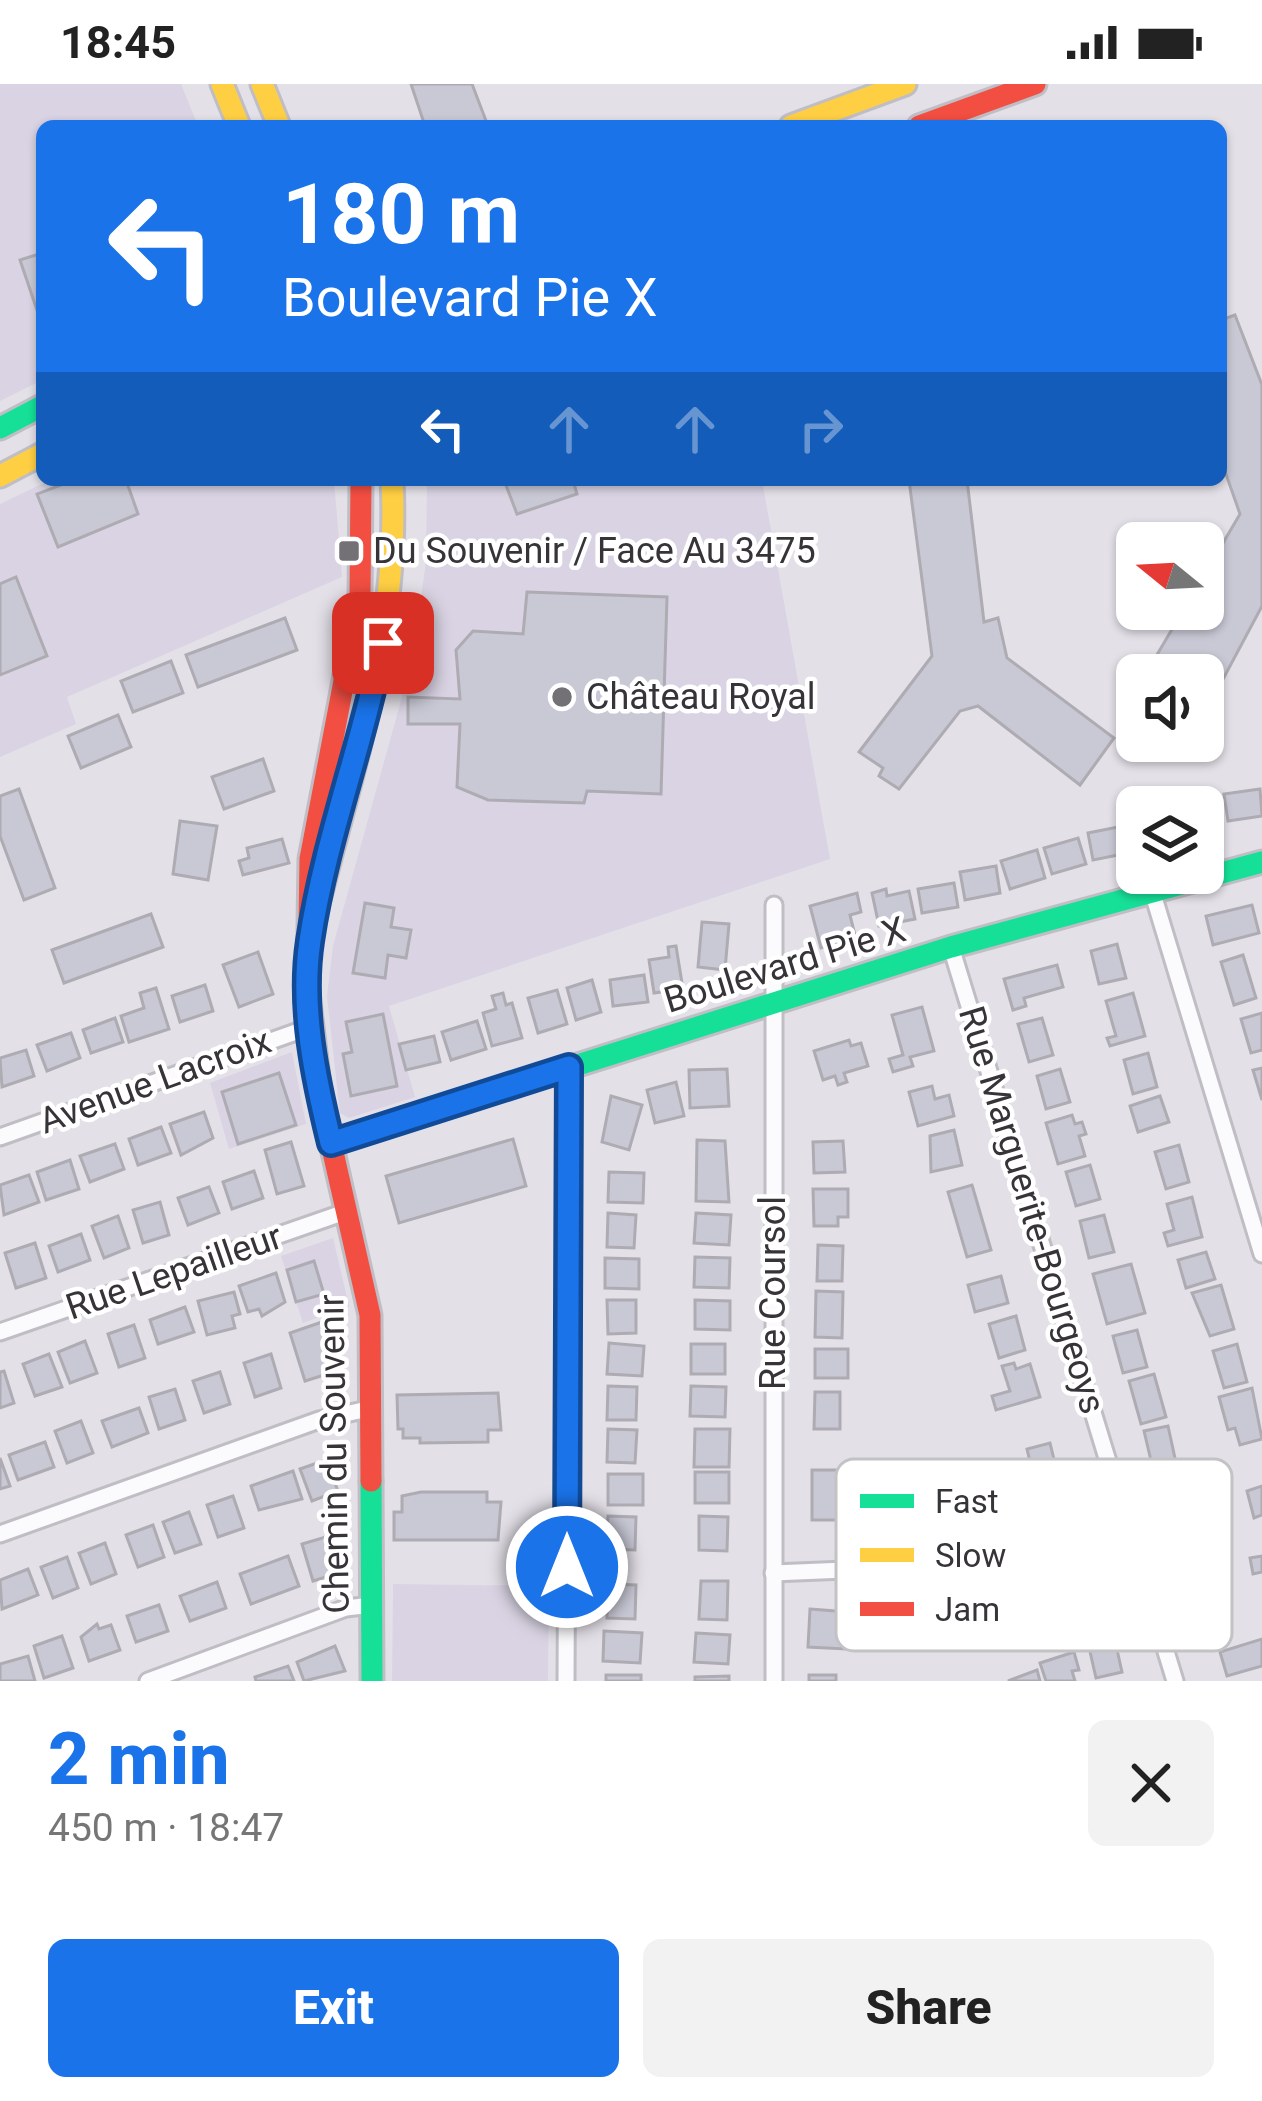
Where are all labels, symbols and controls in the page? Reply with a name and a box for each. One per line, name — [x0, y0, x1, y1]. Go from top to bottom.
text: 18:45 — [60, 16, 176, 69]
text: 180 m — [282, 165, 520, 264]
icon: left — [84, 168, 240, 324]
text: Boulevard Pie X — [282, 266, 658, 329]
icon: left — [410, 396, 476, 462]
icon: ahead — [536, 396, 602, 462]
icon: ahead — [662, 396, 728, 462]
icon: right — [788, 396, 854, 462]
north arrow — [1116, 522, 1224, 630]
map controls — [1116, 522, 1224, 894]
place label: Du Souvenir / Face Au 3475 — [373, 530, 816, 572]
marker: Du Souvenir / Face Au 3475 — [336, 538, 362, 564]
pin — [332, 592, 434, 694]
icon: arrive — [350, 610, 416, 676]
button: sound — [1116, 654, 1224, 762]
place label: Château Royal — [586, 676, 816, 718]
marker: Château Royal — [549, 684, 575, 710]
button: layers — [1116, 786, 1224, 894]
street label: Boulevard Pie X — [659, 908, 911, 1022]
street label: Rue Marguerite-Bourgeoys — [950, 1001, 1114, 1419]
street label: Avenue Lacroix — [33, 1020, 277, 1142]
street label: Rue Coursol — [752, 1196, 794, 1390]
street label: Rue Lepailleur — [60, 1215, 288, 1329]
street label: Chemin du Souvenir — [310, 1294, 358, 1614]
legend — [836, 1459, 1232, 1651]
text: Fast — [935, 1482, 998, 1521]
position arrow — [504, 1504, 630, 1630]
text: Slow — [935, 1536, 1006, 1575]
text: Jam — [935, 1590, 1000, 1629]
text: 2 min — [48, 1717, 230, 1802]
button: close — [1088, 1720, 1214, 1846]
text: 450 m · 18:47 — [48, 1805, 284, 1851]
button: Exit — [48, 1939, 619, 2077]
button: Share — [643, 1939, 1214, 2077]

